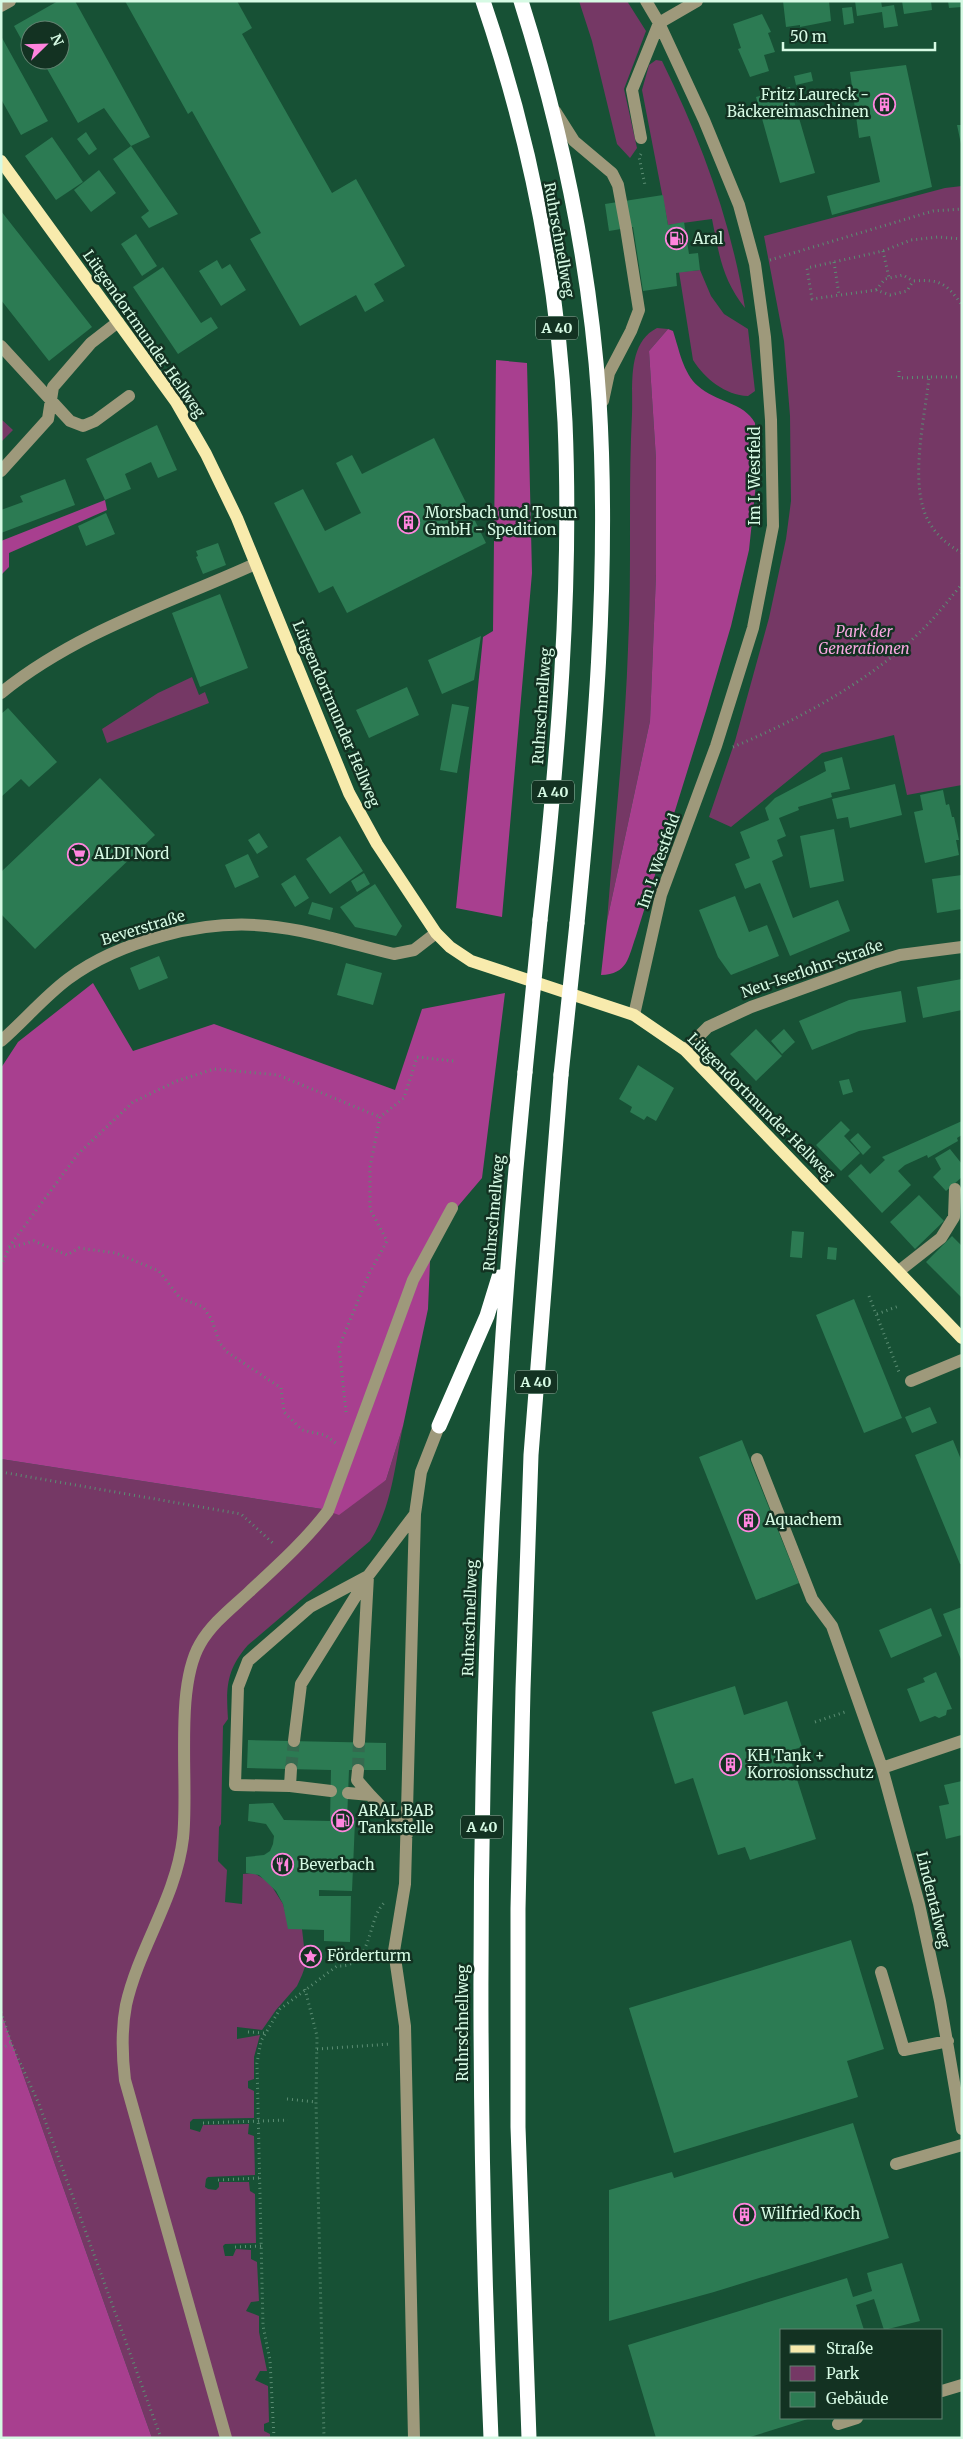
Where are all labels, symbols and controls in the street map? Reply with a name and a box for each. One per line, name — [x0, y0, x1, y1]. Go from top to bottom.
north arrow — [20, 20, 70, 70]
scale bar — [783, 20, 936, 52]
text: 50 m — [790, 27, 827, 46]
text: N — [47, 31, 67, 49]
place label: Fritz Laureck - Bäckereimaschinen — [727, 85, 869, 121]
building icon: Fritz Laureck - Bäckereimaschinen — [873, 92, 897, 116]
street label: Ruhrschnellweg — [540, 181, 579, 299]
fuel station icon: Aral — [665, 227, 689, 251]
place label: Aral — [692, 229, 723, 248]
street label: Lütgendortmunder Hellweg — [79, 246, 210, 421]
road number: A 40 — [536, 316, 578, 339]
street label: Im I. Westfeld — [745, 426, 764, 526]
place label: Morsbach und Tosun GmbH - Spedition — [425, 503, 577, 539]
building icon: Morsbach und Tosun GmbH - Spedition — [397, 510, 421, 534]
street label: Lütgendortmunder Hellweg — [289, 618, 384, 810]
park label: Park der Generationen — [818, 622, 910, 658]
street label: Ruhrschnellweg — [528, 647, 555, 765]
road number: A 40 — [532, 780, 574, 804]
street label: Im I. Westfeld — [633, 811, 684, 911]
supermarket icon: ALDI Nord — [66, 842, 90, 866]
place label: ALDI Nord — [93, 844, 169, 863]
street label: Beverstraße — [99, 906, 187, 949]
street label: Neu-Iserlohn-Straße — [738, 935, 885, 1002]
street label: Lütgendortmunder Hellweg — [684, 1029, 839, 1184]
street label: Ruhrschnellweg — [479, 1154, 508, 1272]
road number: A 40 — [515, 1370, 557, 1394]
building icon: Aquachem — [737, 1508, 761, 1532]
place label: Aquachem — [764, 1510, 842, 1529]
street label: Ruhrschnellweg — [458, 1559, 481, 1677]
place label: KH Tank + Korrosionsschutz — [747, 1746, 874, 1782]
building icon: KH Tank + Korrosionsschutz — [719, 1753, 743, 1777]
place label: ARAL BAB Tankstelle — [357, 1801, 434, 1837]
fuel station icon: ARAL BAB Tankstelle — [330, 1808, 354, 1832]
road number: A 40 — [461, 1815, 503, 1838]
street label: Lindentalweg — [912, 1850, 955, 1950]
restaurant icon: Beverbach — [271, 1853, 295, 1877]
place label: Beverbach — [299, 1855, 375, 1874]
place icon: Förderturm — [299, 1944, 323, 1968]
place label: Förderturm — [327, 1946, 411, 1965]
street label: Ruhrschnellweg — [453, 1965, 472, 2081]
building icon: Wilfried Koch — [733, 2202, 757, 2226]
place label: Wilfried Koch — [760, 2204, 860, 2223]
legend — [780, 2329, 943, 2419]
text: Straße — [826, 2339, 873, 2358]
text: Park — [826, 2364, 860, 2383]
text: Gebäude — [826, 2389, 889, 2408]

